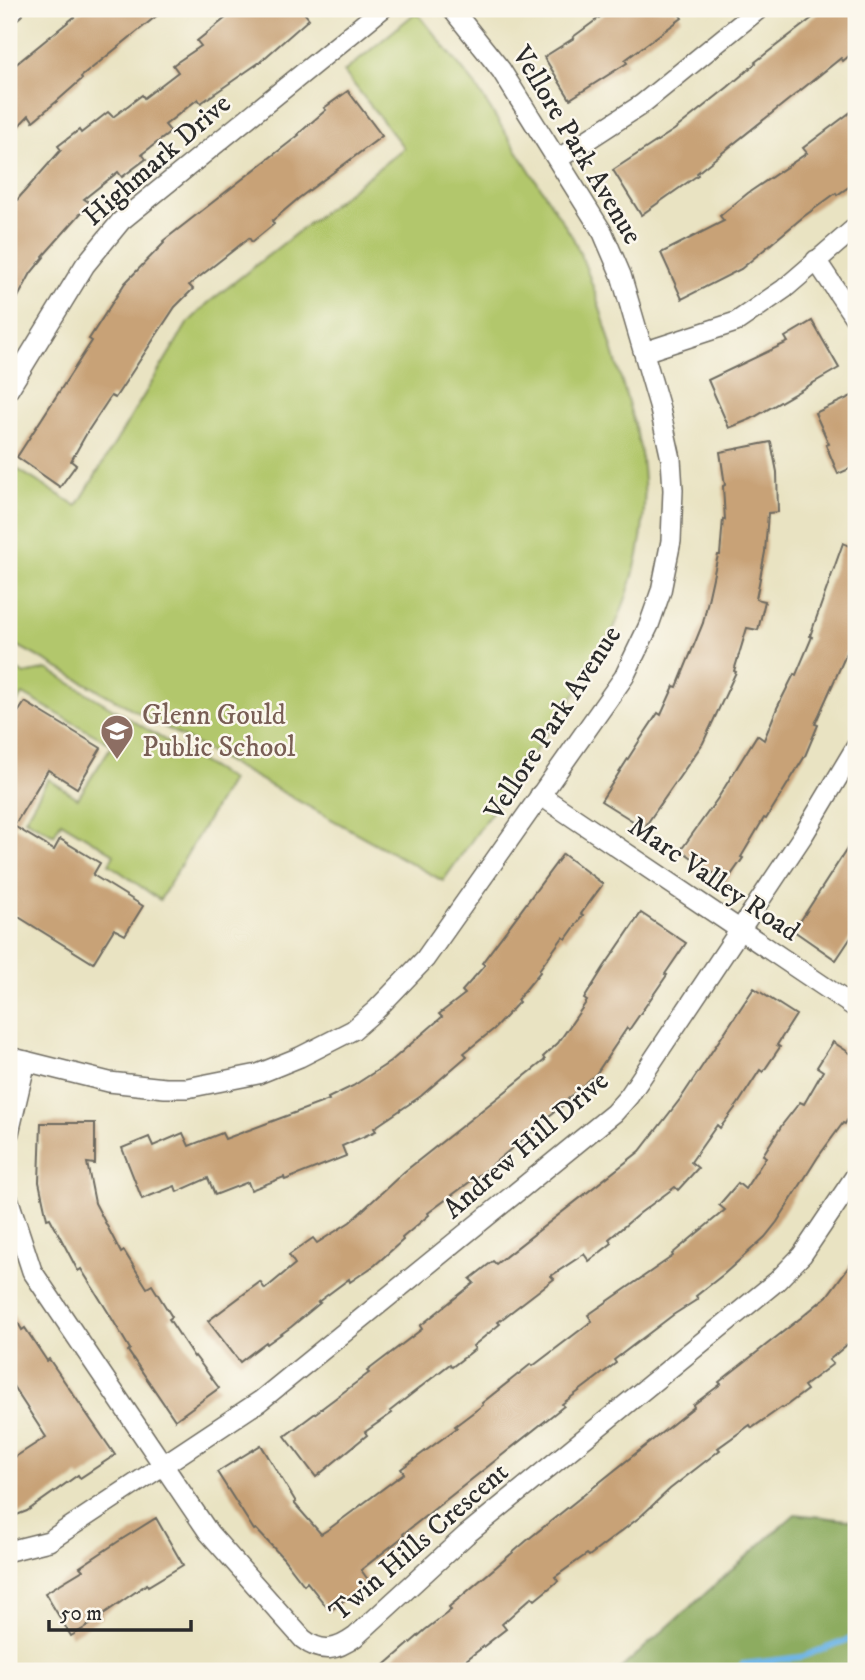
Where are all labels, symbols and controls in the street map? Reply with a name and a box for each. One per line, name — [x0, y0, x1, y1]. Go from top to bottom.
street label: Vellore Park Avenue — [504, 39, 650, 251]
street label: Highmark Drive — [76, 86, 238, 234]
street label: Vellore Park Avenue — [476, 619, 629, 828]
place label: Glenn Gould Public School — [142, 698, 296, 765]
school or university icon: Glenn Gould Public School — [98, 712, 136, 761]
street label: Marc Valley Road — [622, 809, 806, 949]
street label: Andrew Hill Drive — [436, 1064, 616, 1226]
street label: Twin Hills Crescent — [322, 1455, 516, 1629]
scale bar — [49, 1589, 191, 1633]
text: 50 m — [60, 1601, 102, 1627]

